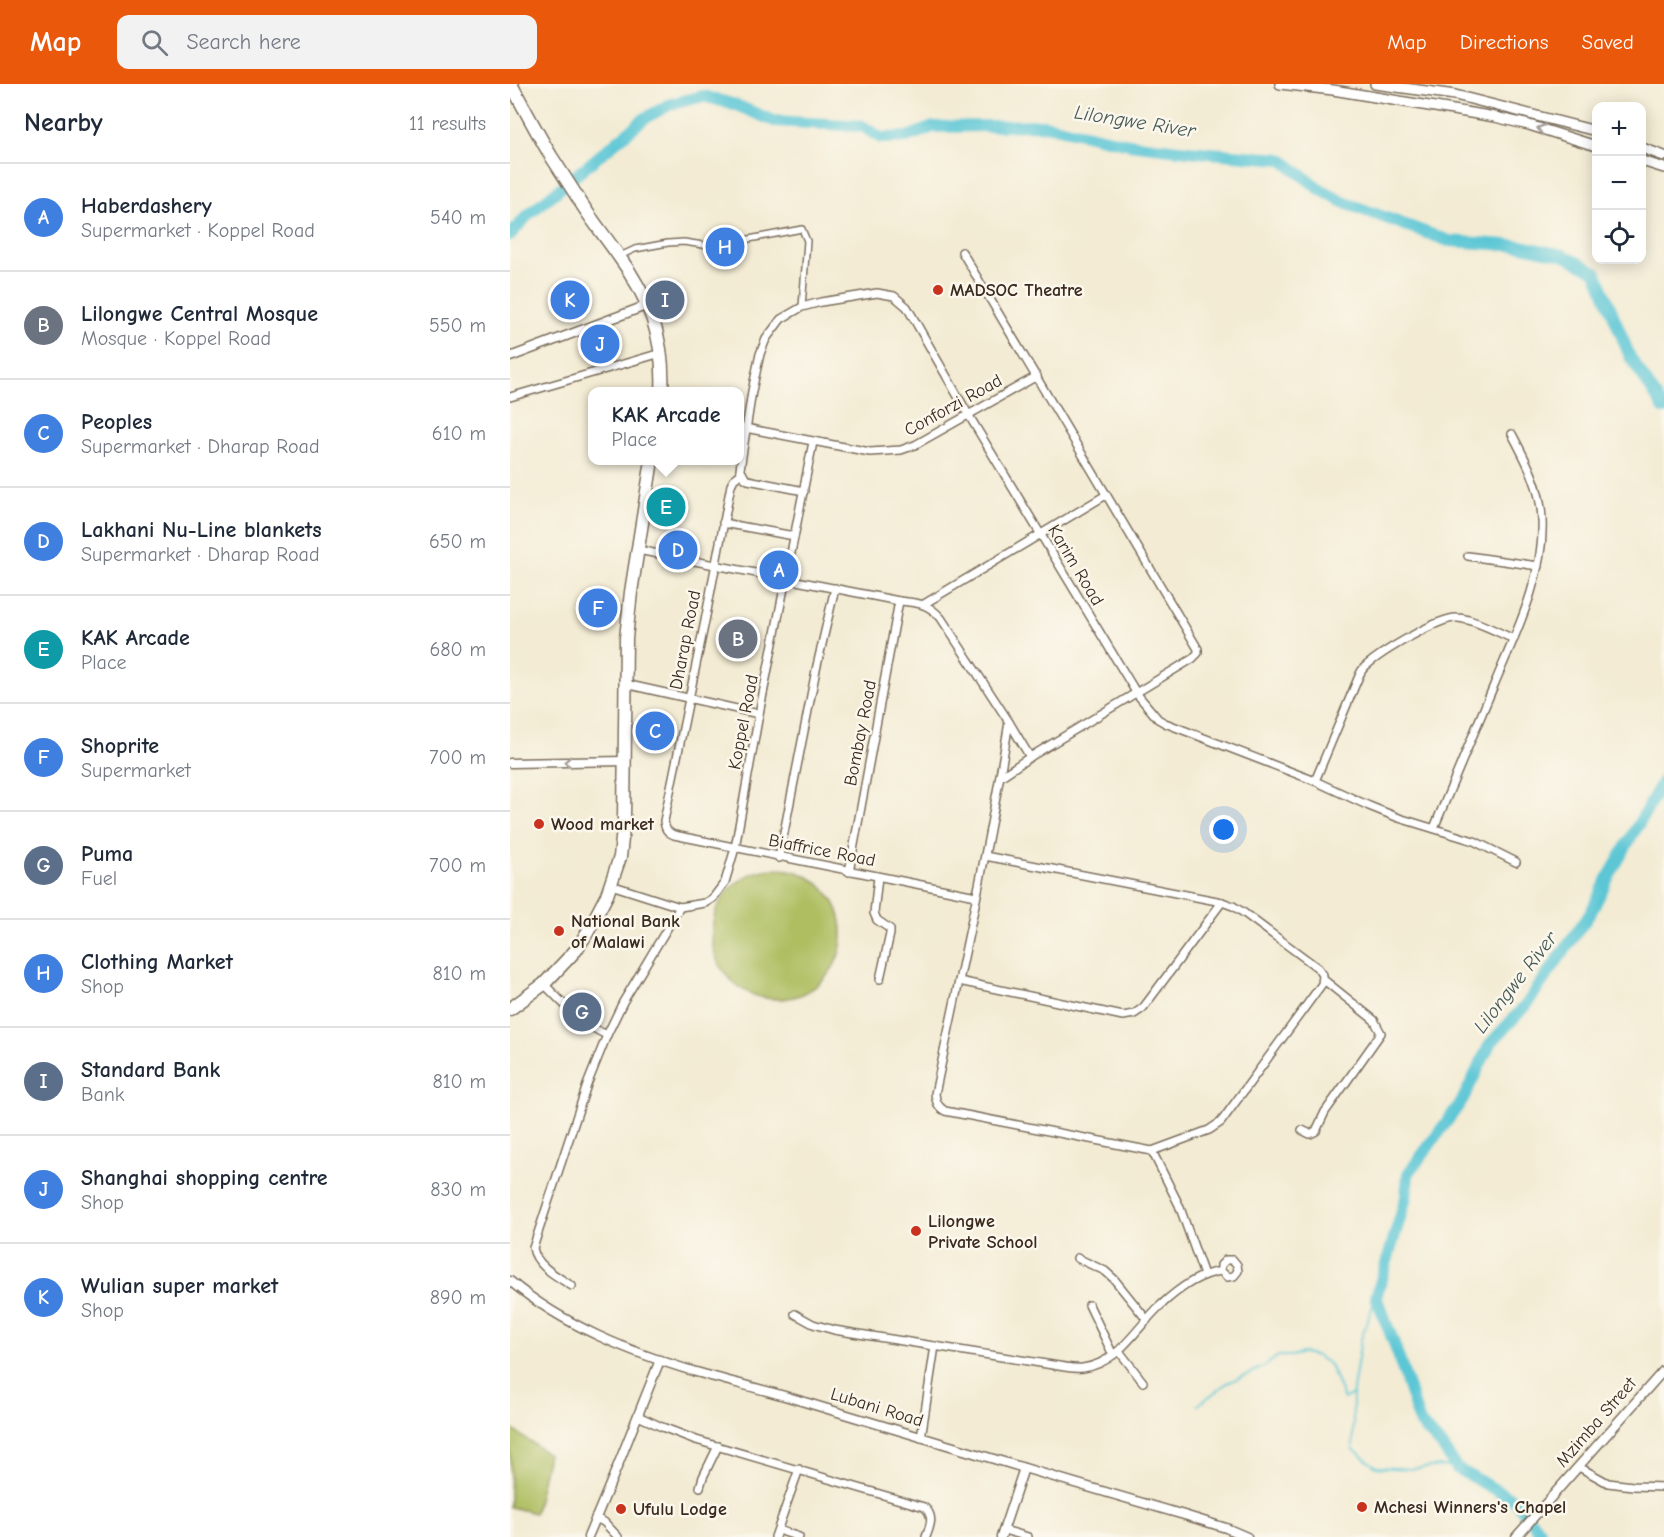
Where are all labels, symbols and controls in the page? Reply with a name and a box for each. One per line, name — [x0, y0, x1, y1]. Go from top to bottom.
search box — [117, 15, 537, 69]
text: Map — [30, 26, 81, 58]
icon: search — [138, 26, 171, 59]
text: Search here — [186, 29, 301, 55]
text: Map — [1387, 30, 1427, 54]
text: Directions — [1460, 30, 1549, 54]
text: Saved — [1582, 30, 1634, 54]
water label: Lilongwe River — [1073, 101, 1198, 143]
map controls — [1592, 102, 1646, 264]
button: + — [1592, 102, 1646, 156]
text: Nearby — [24, 108, 103, 138]
text: 11 results — [409, 112, 486, 135]
one-way arrow — [1536, 123, 1546, 136]
button: − — [1592, 156, 1646, 210]
text: Haberdashery — [81, 193, 212, 219]
text: A — [38, 206, 49, 229]
text: 540 m — [430, 206, 486, 229]
button: locate — [1592, 210, 1646, 264]
text: Supermarket · Koppel Road — [81, 219, 315, 242]
pin: H — [706, 224, 744, 270]
pin: K — [550, 278, 590, 322]
pin: I — [646, 278, 684, 322]
place label: MADSOC Theatre — [950, 280, 1083, 301]
marker: MADSOC Theatre — [931, 283, 945, 297]
text: Lilongwe Central Mosque — [81, 301, 318, 327]
text: B — [37, 314, 50, 337]
text: 550 m — [429, 314, 486, 337]
pin: J — [580, 322, 620, 366]
text: Mosque · Koppel Road — [81, 327, 271, 350]
street label: Conforzi Road — [901, 370, 1006, 441]
popup — [588, 387, 744, 465]
text: KAK Arcade — [612, 402, 720, 428]
text: Peoples — [81, 409, 152, 435]
text: C — [37, 422, 50, 445]
text: 610 m — [432, 422, 486, 445]
text: Place — [612, 428, 657, 451]
text: Supermarket · Dharap Road — [81, 435, 320, 458]
pin: E — [646, 484, 686, 530]
text: Lakhani Nu-Line blankets — [81, 517, 322, 543]
street label: Karim Road — [1043, 521, 1108, 609]
pin: D — [658, 528, 698, 572]
text: D — [37, 530, 50, 553]
text: 650 m — [429, 530, 486, 553]
text: Supermarket · Dharap Road — [81, 543, 320, 566]
pin: A — [760, 548, 798, 592]
pin: F — [578, 586, 617, 630]
street label: Dharap Road — [666, 589, 705, 692]
pin: B — [718, 616, 758, 662]
text: KAK Arcade — [81, 625, 190, 651]
text: E — [38, 638, 49, 661]
text: 680 m — [429, 638, 486, 661]
text: Place — [81, 651, 127, 674]
street label: Koppel Road — [724, 673, 763, 771]
street label: Bombay Road — [840, 678, 881, 788]
pin: C — [636, 708, 674, 754]
text: Shoprite — [81, 733, 159, 759]
text: F — [38, 746, 49, 769]
text: 700 m — [429, 746, 486, 769]
one-way arrow — [563, 756, 572, 769]
text: Supermarket — [81, 759, 191, 782]
place label: Wood market — [551, 814, 655, 835]
your location — [1209, 815, 1238, 844]
marker: Wood market — [532, 817, 546, 831]
street label: Biaffrice Road — [767, 830, 877, 871]
text: Puma — [81, 841, 133, 867]
text: G — [36, 854, 51, 877]
text: 700 m — [429, 854, 486, 877]
text: Fuel — [81, 867, 117, 890]
place label: National Bank of Malawi — [571, 911, 680, 953]
marker: National Bank of Malawi — [552, 924, 566, 938]
water label: Lilongwe River — [1469, 926, 1563, 1038]
text: Clothing Market — [81, 949, 233, 975]
text: H — [36, 962, 51, 985]
text: 810 m — [432, 962, 486, 985]
text: Shop — [81, 975, 124, 998]
pin: G — [562, 990, 602, 1034]
text: Standard Bank — [81, 1057, 220, 1083]
text: I — [39, 1070, 48, 1093]
text: 810 m — [432, 1070, 486, 1093]
text: Bank — [81, 1083, 124, 1106]
text: Shanghai shopping centre — [81, 1165, 328, 1191]
text: J — [39, 1178, 48, 1201]
text: 830 m — [430, 1178, 486, 1201]
text: Shop — [81, 1191, 124, 1214]
place label: Lilongwe Private School — [928, 1211, 1037, 1253]
marker: Lilongwe Private School — [909, 1224, 923, 1238]
text: Wulian super market — [81, 1273, 278, 1299]
text: K — [38, 1286, 49, 1309]
text: 890 m — [430, 1286, 486, 1309]
text: Shop — [81, 1299, 124, 1322]
street label: Mzimba Street — [1552, 1373, 1642, 1471]
street label: Lubani Road — [828, 1383, 926, 1432]
place label: Mchesi Winners's Chapel — [1374, 1497, 1566, 1518]
place label: Ufulu Lodge — [633, 1499, 727, 1520]
marker: Mchesi Winners's Chapel — [1355, 1500, 1369, 1514]
marker: Ufulu Lodge — [614, 1502, 628, 1516]

